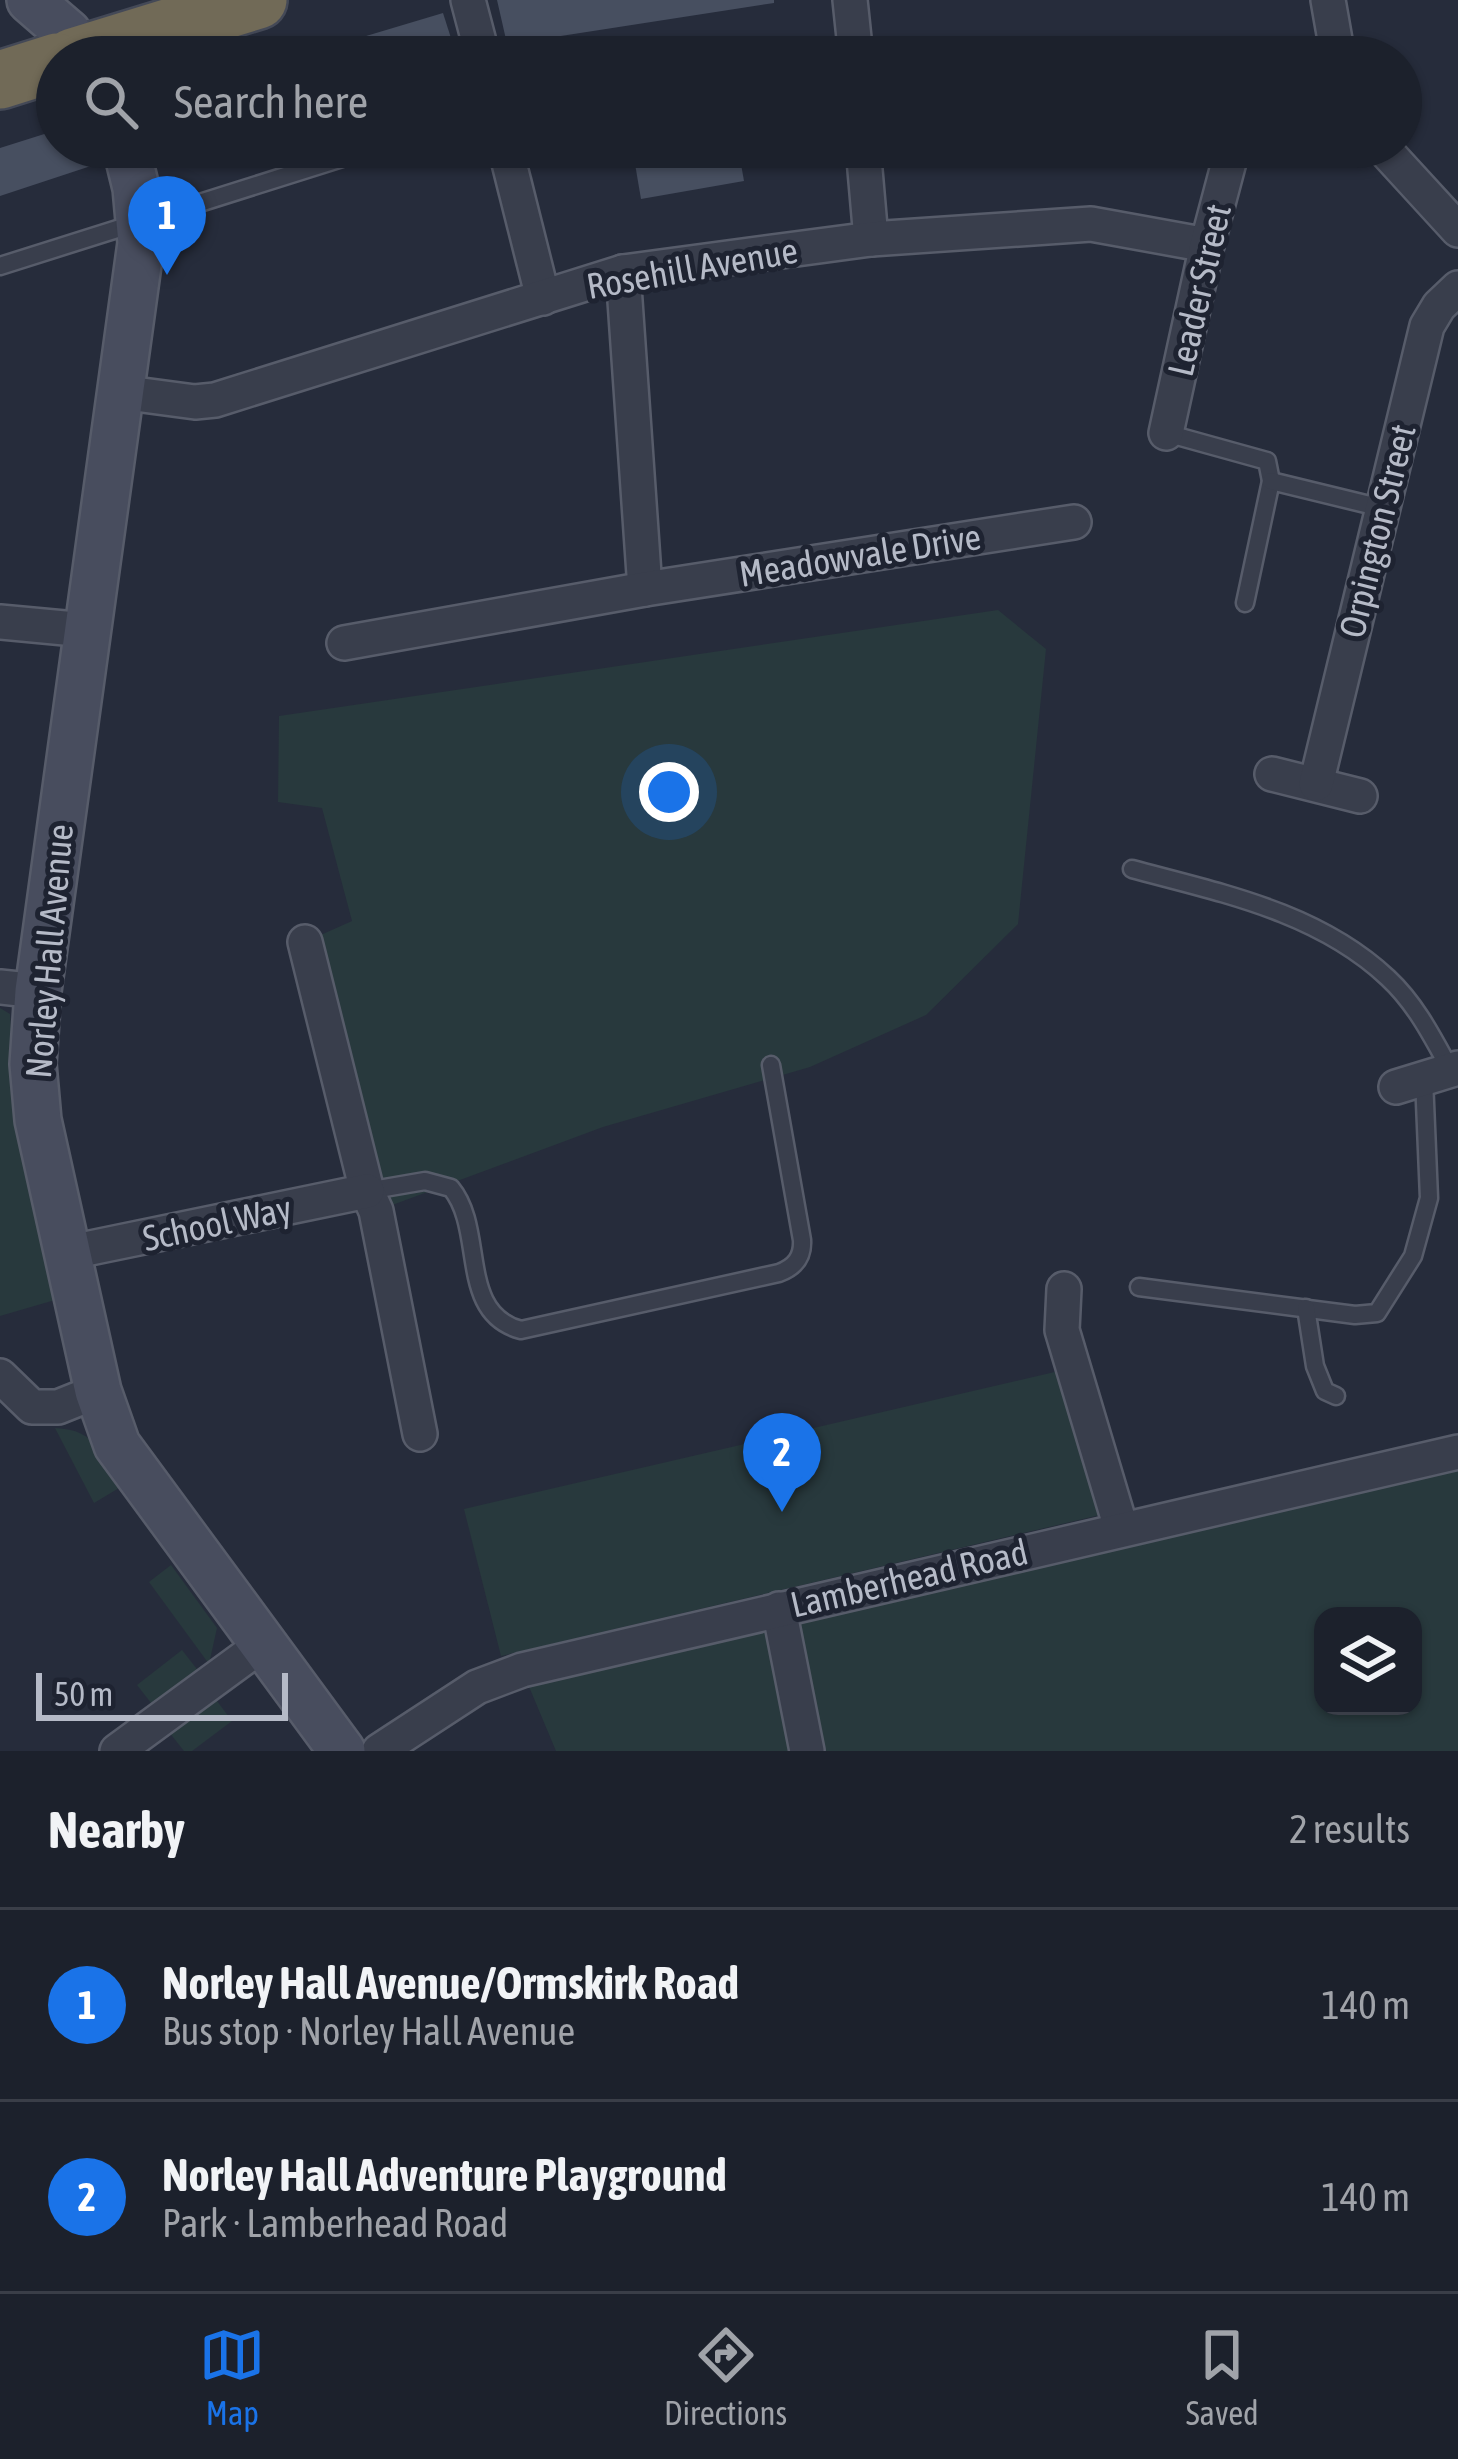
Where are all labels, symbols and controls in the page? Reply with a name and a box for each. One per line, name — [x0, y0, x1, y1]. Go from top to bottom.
search box — [36, 36, 1422, 168]
icon: search — [78, 69, 144, 135]
text: Search here — [174, 76, 368, 128]
pin: 1 — [128, 176, 206, 275]
street label: Leader Street — [1159, 200, 1239, 380]
street label: Rosehill Avenue — [583, 229, 801, 307]
street label: Orpington Street — [1330, 420, 1424, 642]
street label: Meadowvale Drive — [736, 515, 984, 595]
your location — [639, 762, 699, 822]
street label: Norley Hall Avenue — [17, 822, 81, 1080]
street label: School Way — [139, 1187, 295, 1259]
pin: 2 — [743, 1413, 821, 1512]
street label: Lamberhead Road — [786, 1530, 1032, 1626]
map controls — [1314, 1607, 1422, 1715]
button: layers — [1314, 1607, 1422, 1715]
scale bar — [36, 1667, 288, 1720]
text: 50 m — [54, 1675, 113, 1713]
text: Nearby — [48, 1800, 185, 1859]
text: 2 results — [1289, 1807, 1410, 1851]
text: Norley Hall Avenue/Ormskirk Road — [162, 1957, 739, 2009]
text: 1 — [78, 1983, 96, 2027]
text: 140 m — [1322, 1983, 1410, 2027]
text: Bus stop · Norley Hall Avenue — [162, 2009, 575, 2053]
text: Norley Hall Adventure Playground — [162, 2149, 727, 2201]
text: 2 — [78, 2175, 96, 2219]
text: 140 m — [1322, 2175, 1410, 2219]
text: Park · Lamberhead Road — [162, 2201, 508, 2245]
tab: Map — [199, 2322, 265, 2432]
tab: Directions — [664, 2322, 787, 2432]
tab: Saved — [1186, 2322, 1259, 2432]

